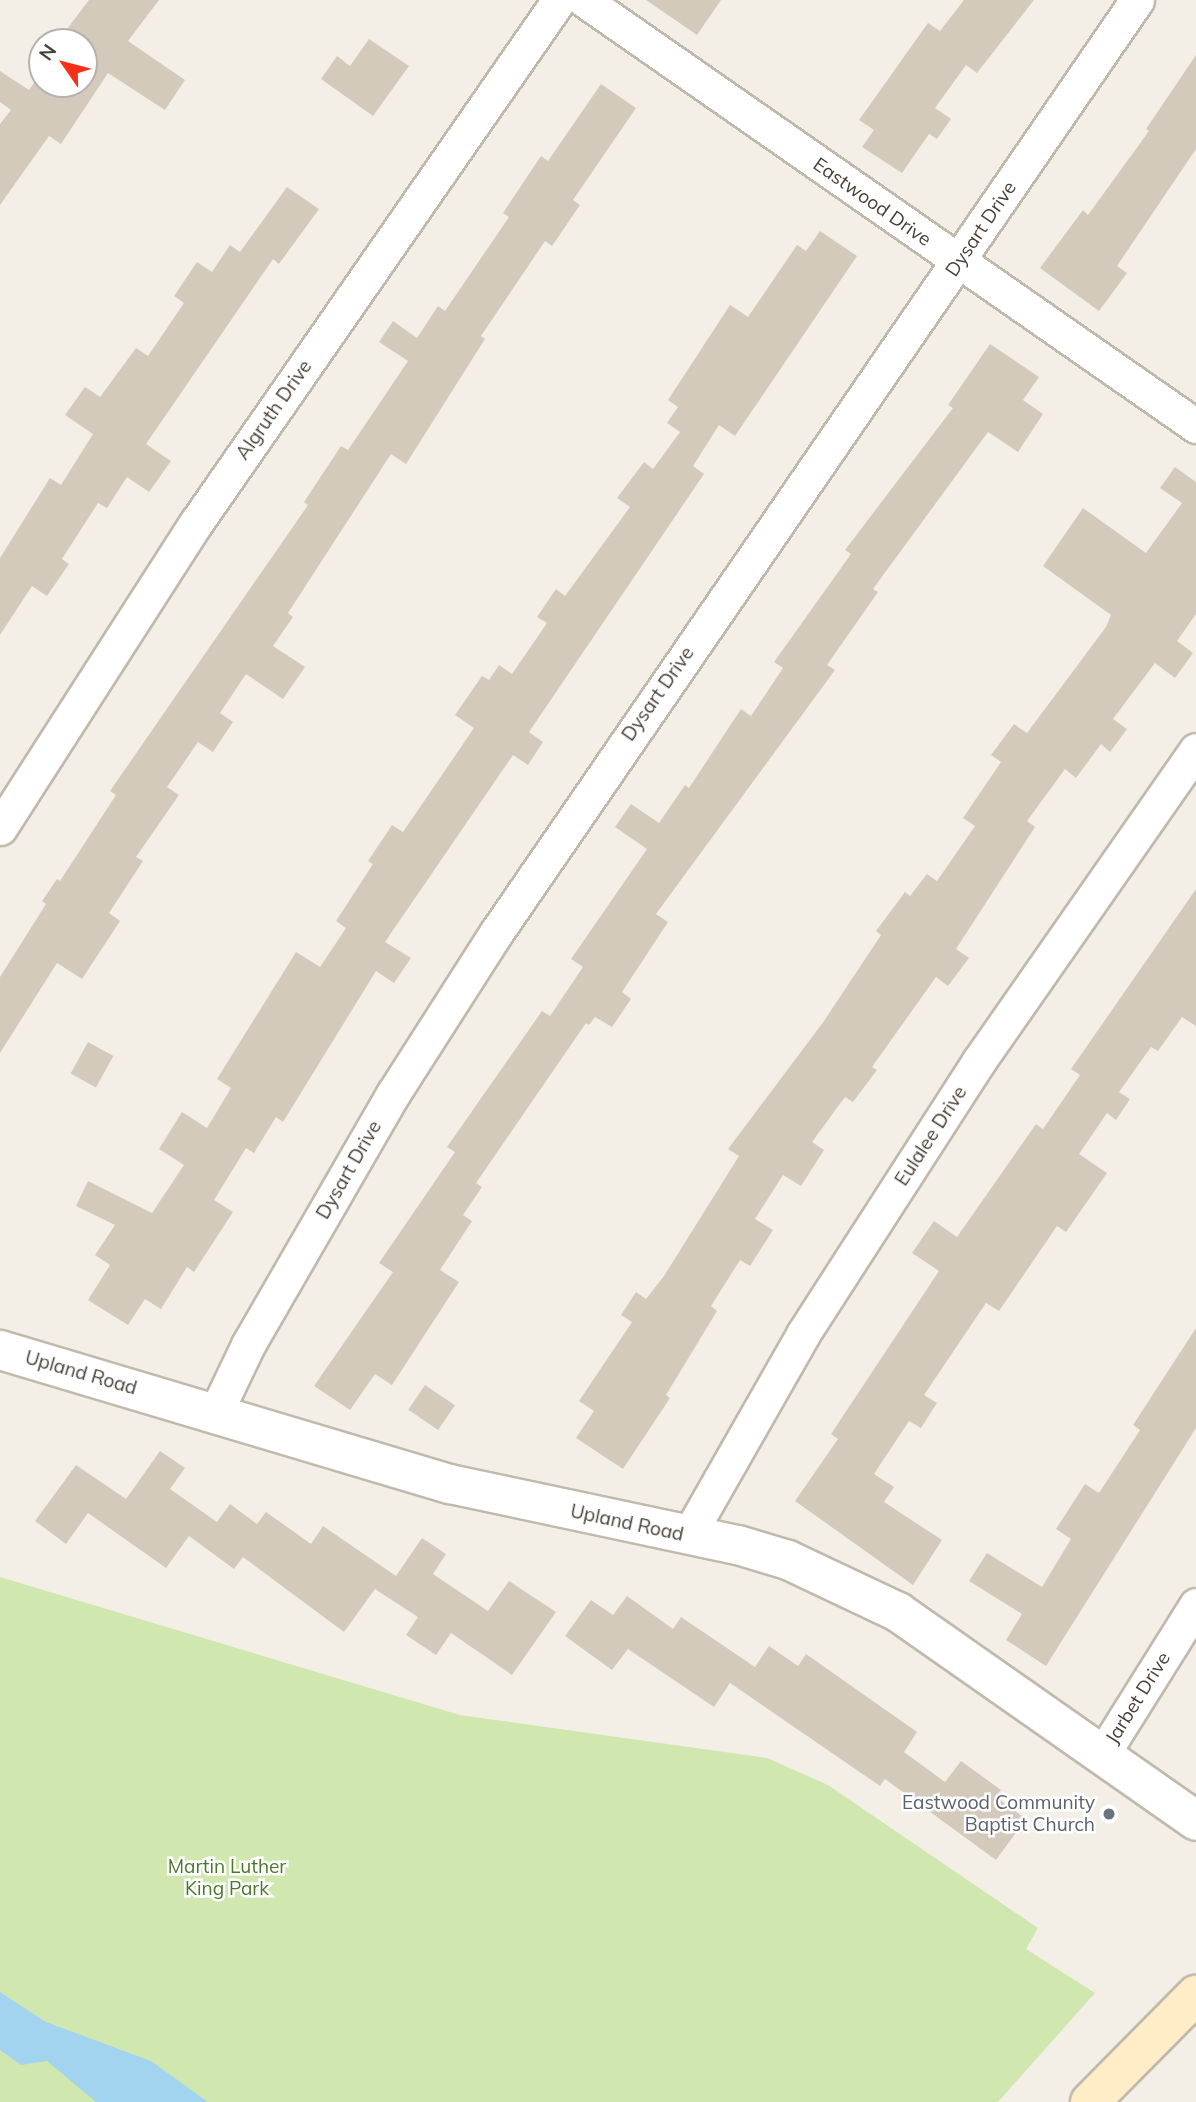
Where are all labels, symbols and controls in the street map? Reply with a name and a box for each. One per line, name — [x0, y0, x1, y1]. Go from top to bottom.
north arrow — [28, 28, 98, 98]
text: N — [33, 39, 61, 65]
street label: Eastwood Drive — [809, 153, 935, 251]
street label: Dysart Drive — [941, 177, 1021, 281]
street label: Algruth Drive — [231, 356, 317, 464]
street label: Dysart Drive — [617, 642, 699, 746]
street label: Eulalee Drive — [890, 1082, 972, 1190]
street label: Dysart Drive — [312, 1117, 386, 1223]
street label: Upland Road — [22, 1346, 140, 1400]
street label: Upland Road — [568, 1500, 686, 1546]
street label: Jarbet Drive — [1101, 1648, 1175, 1748]
place label: Eastwood Community Baptist Church — [902, 1792, 1095, 1836]
marker: Eastwood Community Baptist Church — [1101, 1806, 1117, 1822]
park label: Martin Luther King Park — [168, 1856, 286, 1900]

